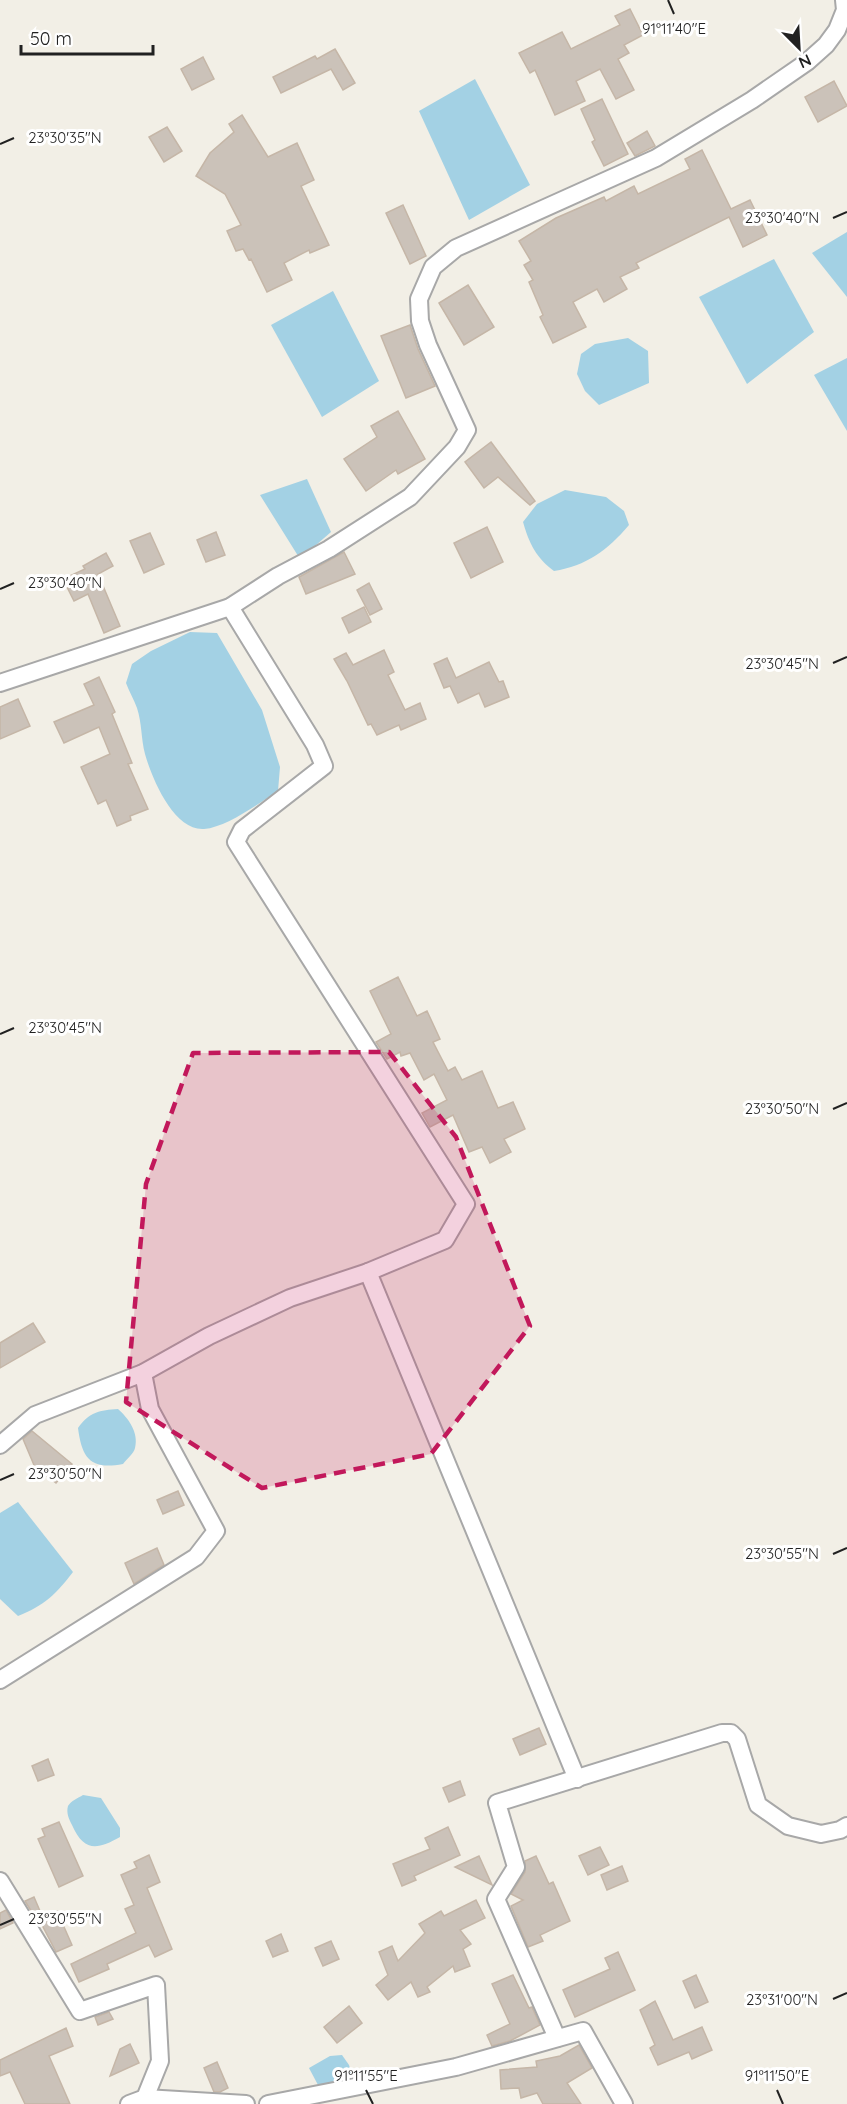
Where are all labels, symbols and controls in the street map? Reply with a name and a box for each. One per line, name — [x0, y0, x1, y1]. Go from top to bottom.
scale bar — [21, 18, 153, 56]
north arrow — [769, 18, 829, 78]
text: 91°11'40"E — [642, 19, 706, 38]
text: 50 m — [30, 27, 72, 50]
text: N — [796, 50, 815, 73]
text: 23°30'35"N — [28, 128, 102, 147]
text: 23°30'40"N — [745, 208, 819, 227]
text: 23°30'40"N — [28, 573, 102, 592]
text: 23°30'45"N — [745, 654, 819, 673]
text: 23°30'45"N — [28, 1018, 102, 1037]
text: 23°30'50"N — [745, 1099, 819, 1118]
text: 23°30'50"N — [28, 1464, 102, 1483]
text: 23°30'55"N — [745, 1544, 819, 1563]
text: 23°30'55"N — [28, 1909, 102, 1928]
text: 23°31'00"N — [746, 1990, 818, 2009]
text: 91°11'55"E — [334, 2066, 398, 2085]
text: 91°11'50"E — [745, 2066, 809, 2085]

